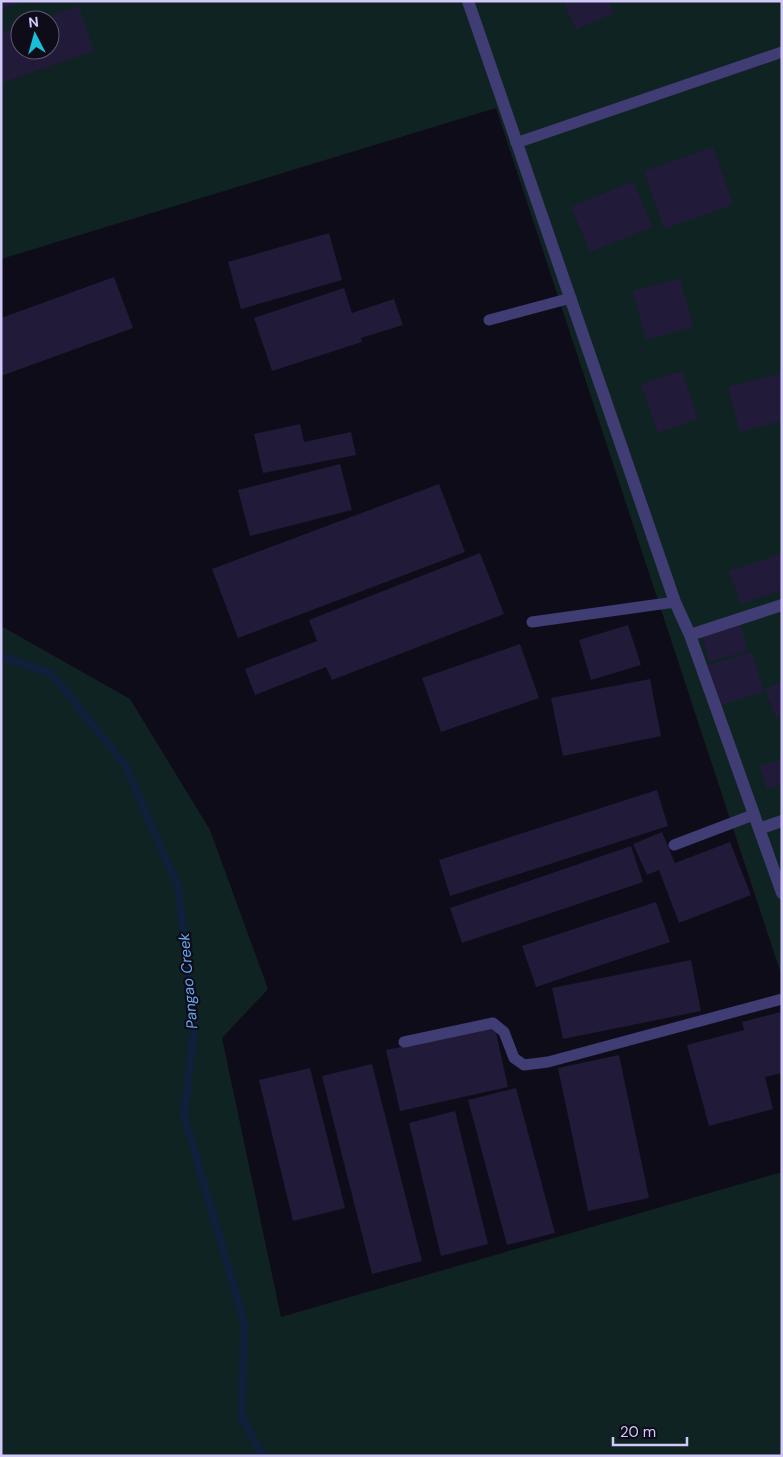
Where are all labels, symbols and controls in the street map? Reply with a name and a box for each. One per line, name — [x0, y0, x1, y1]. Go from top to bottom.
north arrow — [10, 10, 60, 60]
text: N — [28, 13, 40, 32]
water label: Pangao Creek — [174, 932, 202, 1030]
scale bar — [613, 1414, 687, 1446]
text: 20 m — [620, 1422, 656, 1442]

